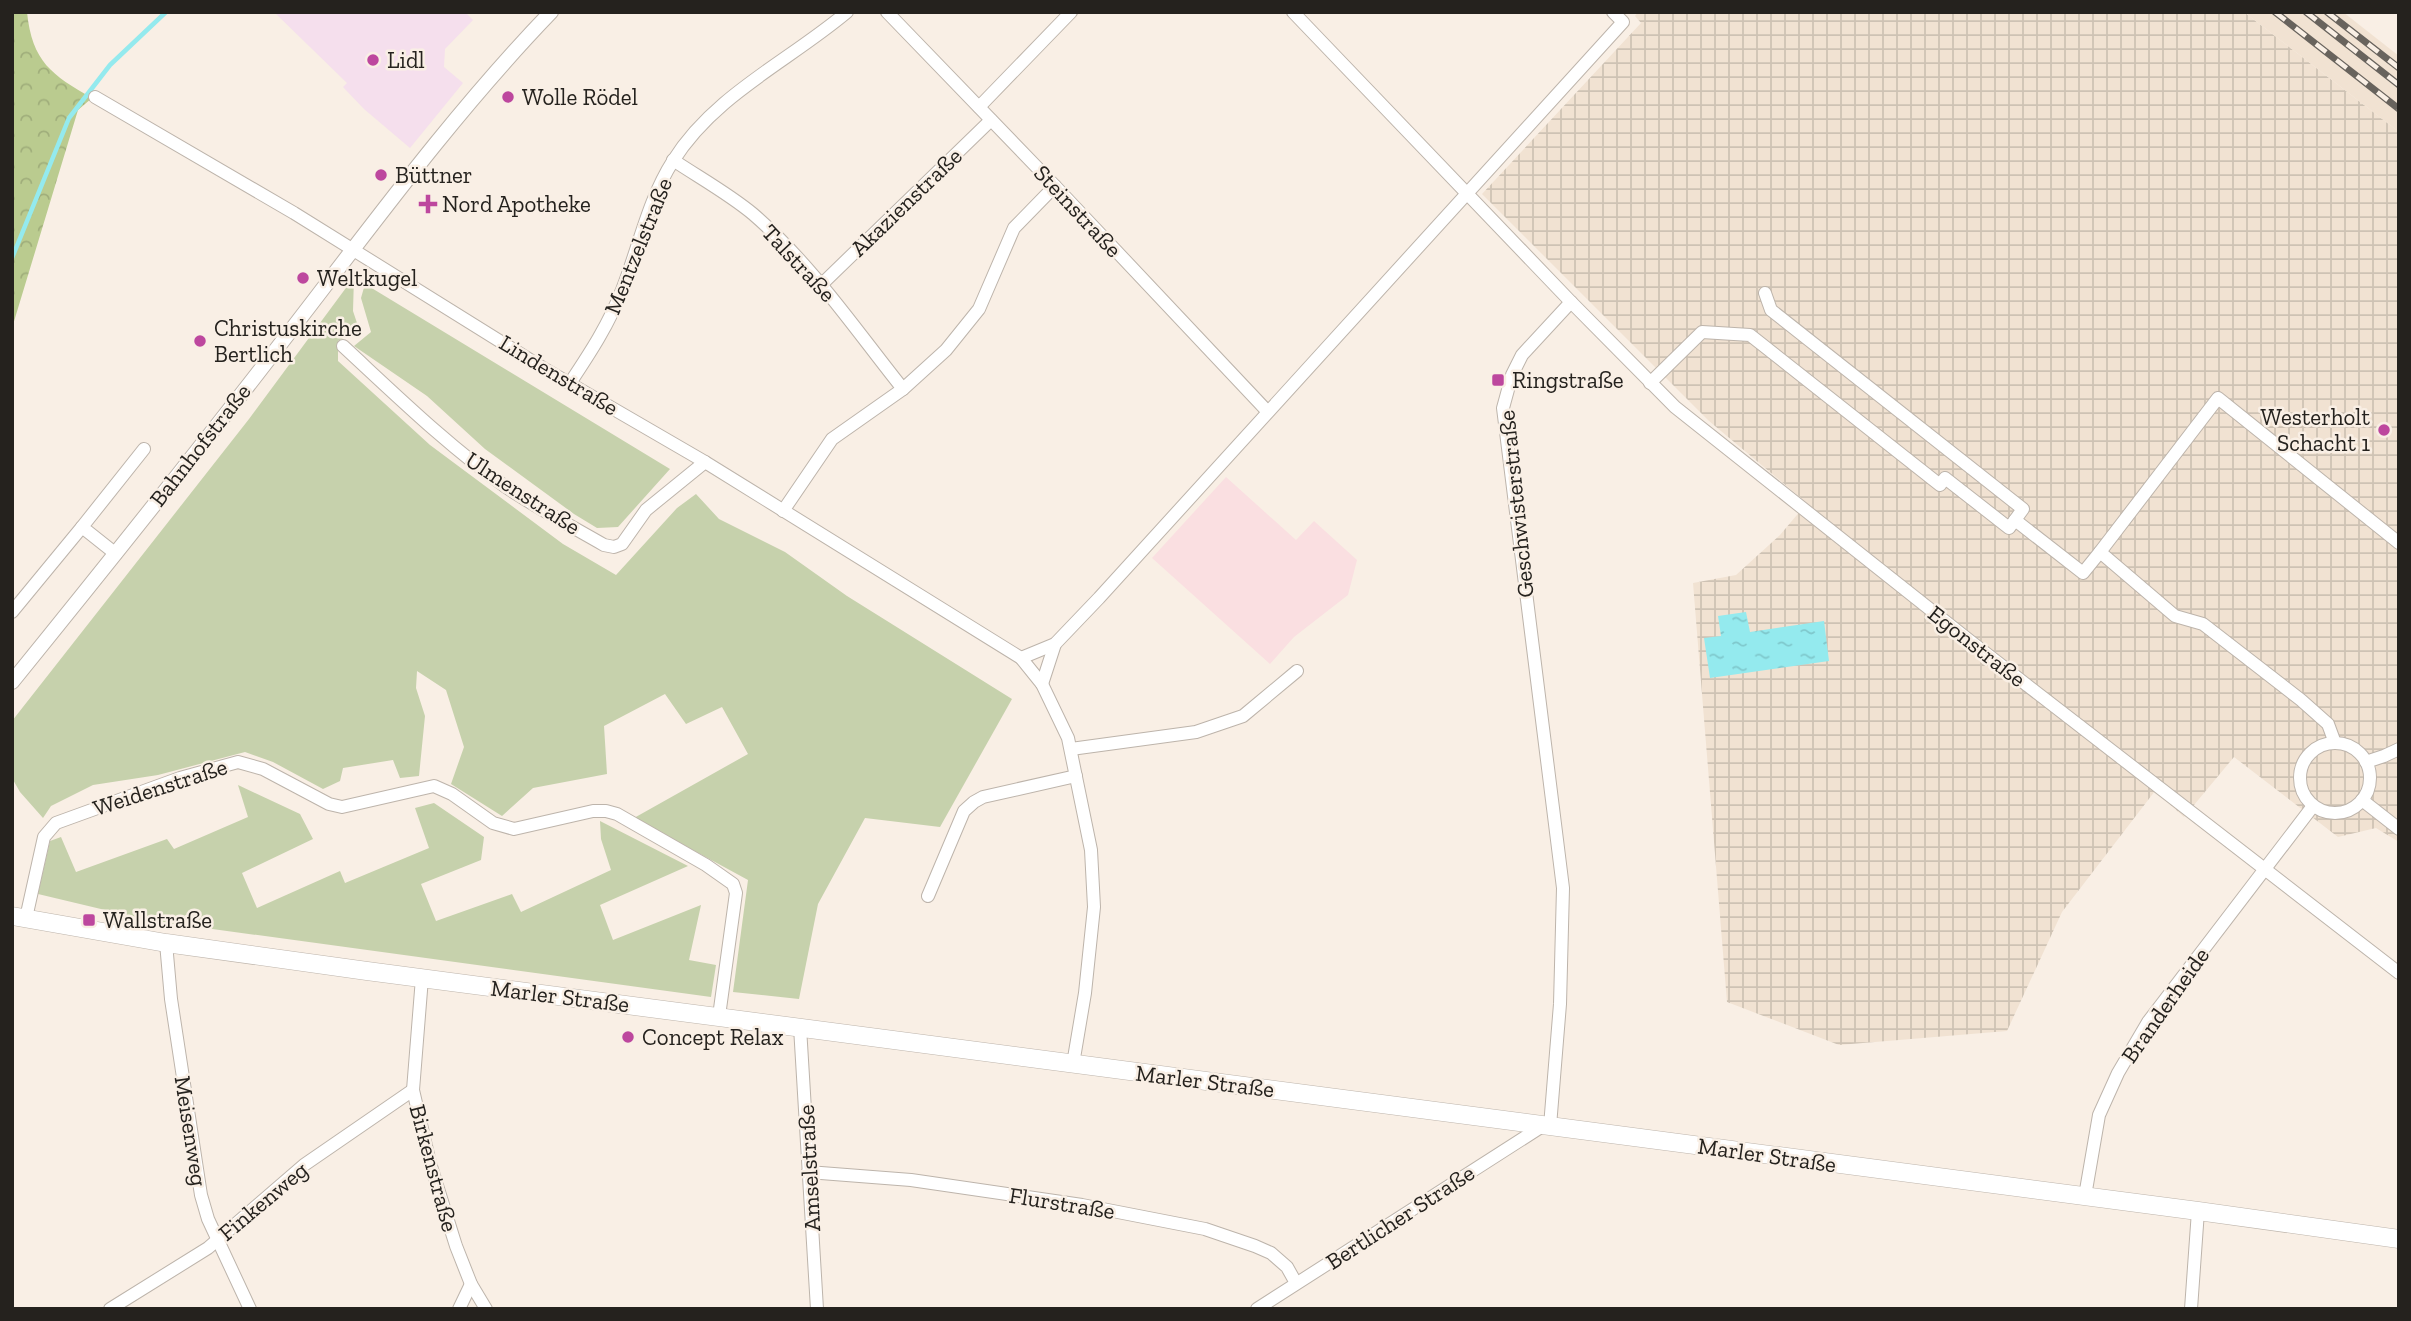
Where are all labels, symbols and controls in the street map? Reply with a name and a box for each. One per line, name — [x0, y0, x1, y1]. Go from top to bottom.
place label: Lidl — [387, 46, 425, 74]
marker: Lidl — [365, 52, 381, 68]
place label: Wolle Rödel — [522, 83, 638, 111]
marker: Wolle Rödel — [500, 89, 516, 105]
street label: Akazienstraße — [844, 142, 968, 262]
street label: Steinstraße — [1028, 159, 1128, 263]
place label: Büttner — [395, 161, 473, 189]
marker: Büttner — [373, 167, 389, 183]
street label: Mentzelstraße — [598, 174, 678, 318]
place label: Nord Apotheke — [442, 190, 591, 218]
marker: Nord Apotheke — [420, 196, 436, 212]
street label: Talstraße — [756, 218, 842, 308]
place label: Weltkugel — [317, 264, 417, 292]
marker: Weltkugel — [295, 270, 311, 286]
place label: Christuskirche Bertlich — [214, 314, 362, 368]
street label: Lindenstraße — [494, 329, 624, 421]
marker: Christuskirche Bertlich — [192, 333, 208, 349]
place label: Ringstraße — [1512, 366, 1624, 394]
marker: Ringstraße — [1490, 372, 1506, 388]
street label: Bahnhofstraße — [143, 378, 257, 512]
place label: Westerholt Schacht 1 — [2260, 403, 2370, 457]
street label: Geschwisterstraße — [1492, 409, 1540, 599]
marker: Westerholt Schacht 1 — [2376, 422, 2392, 438]
street label: Ulmenstraße — [460, 445, 586, 541]
street label: Egonstraße — [1923, 599, 2031, 693]
street label: Weidenstraße — [89, 752, 231, 822]
place label: Wallstraße — [103, 906, 212, 934]
marker: Wallstraße — [81, 912, 97, 928]
street label: Branderheide — [2115, 942, 2215, 1068]
street label: Marler Straße — [489, 974, 631, 1018]
place label: Concept Relax — [642, 1023, 784, 1051]
marker: Concept Relax — [620, 1029, 636, 1045]
street label: Marler Straße — [1134, 1059, 1276, 1103]
street label: Meisenweg — [168, 1074, 214, 1189]
street label: Birkenstraße — [404, 1101, 464, 1235]
street label: Amselstraße — [792, 1104, 826, 1232]
street label: Marler Straße — [1696, 1131, 1838, 1179]
street label: Finkenweg — [212, 1155, 314, 1247]
street label: Bertlicher Straße — [1320, 1159, 1480, 1275]
street label: Flurstraße — [1007, 1181, 1117, 1225]

